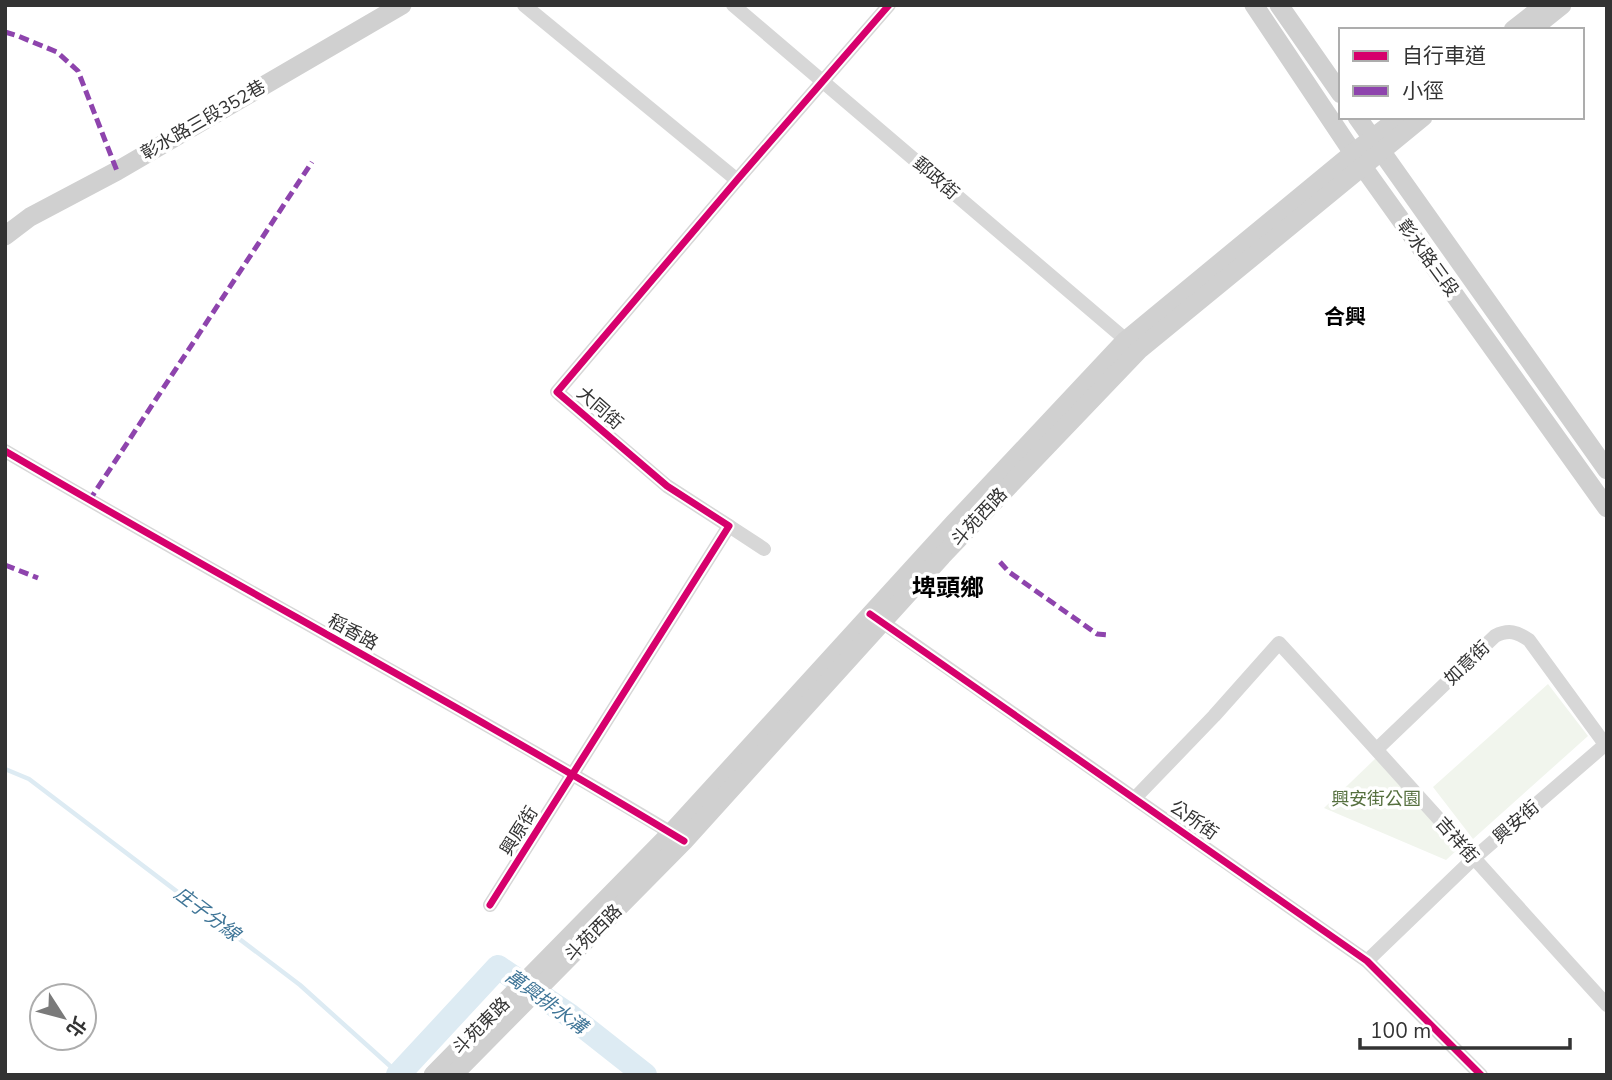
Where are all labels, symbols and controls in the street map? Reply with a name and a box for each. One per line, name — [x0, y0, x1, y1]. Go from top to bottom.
legend — [1339, 28, 1584, 119]
text: 自行車道 — [1402, 42, 1486, 70]
street label: 彰水路三段352巷 — [136, 75, 270, 165]
text: 小徑 — [1402, 77, 1444, 105]
street label: 郵政街 — [908, 151, 964, 205]
street label: 彰水路三段 — [1392, 215, 1464, 301]
district label: 合興 — [1324, 303, 1366, 331]
street label: 大同街 — [572, 381, 628, 435]
street label: 斗苑西路 — [946, 482, 1012, 552]
district label: 埤頭鄉 — [912, 572, 984, 604]
street label: 稻香路 — [324, 608, 382, 656]
street label: 如意街 — [1439, 636, 1495, 690]
park label: 興安街公園 — [1331, 787, 1421, 811]
street label: 公所街 — [1165, 795, 1223, 845]
street label: 興安街 — [1488, 795, 1544, 849]
street label: 興原街 — [495, 802, 543, 860]
street label: 吉祥街 — [1430, 812, 1484, 868]
water label: 庄子分線 — [169, 881, 247, 948]
street label: 斗苑西路 — [559, 899, 627, 967]
water label: 萬興排水溝 — [500, 964, 594, 1042]
north arrow — [28, 982, 98, 1052]
street label: 斗苑東路 — [447, 992, 515, 1060]
scale bar — [1360, 1006, 1570, 1050]
text: 北 — [60, 1011, 92, 1042]
text: 100 m — [1370, 1017, 1431, 1045]

